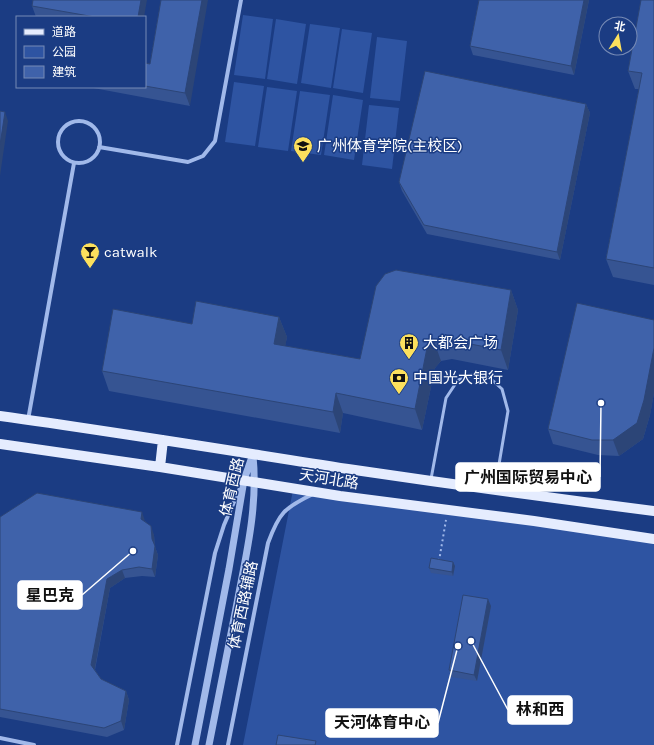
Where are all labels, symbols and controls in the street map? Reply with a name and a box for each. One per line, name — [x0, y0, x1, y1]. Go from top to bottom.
legend — [16, 16, 146, 88]
north arrow — [598, 16, 638, 56]
text: 北 — [613, 19, 626, 34]
text: 道路 — [52, 25, 76, 39]
text: 公园 — [52, 45, 76, 59]
text: 建筑 — [52, 65, 76, 79]
school or university icon: 广州体育学院(主校区) — [292, 135, 314, 163]
place label: 广州体育学院(主校区) — [317, 137, 463, 155]
bar icon: catwalk — [79, 241, 101, 269]
place label: catwalk — [104, 243, 157, 261]
building icon: 大都会广场 — [398, 332, 420, 360]
place label: 大都会广场 — [423, 334, 498, 352]
bank icon: 中国光大银行 — [388, 367, 410, 395]
place label: 中国光大银行 — [413, 369, 503, 387]
street label: 体育西路 — [216, 456, 248, 518]
callout: 广州国际贸易中心 — [456, 463, 600, 491]
street label: 天河北路 — [298, 465, 360, 493]
text: 广州国际贸易中心 — [464, 468, 592, 487]
street label: 体育西路辅路 — [225, 559, 261, 651]
callout: 星巴克 — [18, 581, 82, 609]
text: 星巴克 — [26, 586, 74, 605]
callout: 林和西 — [508, 696, 572, 724]
text: 林和西 — [516, 700, 564, 719]
callout: 天河体育中心 — [326, 709, 438, 737]
text: 天河体育中心 — [334, 713, 430, 732]

